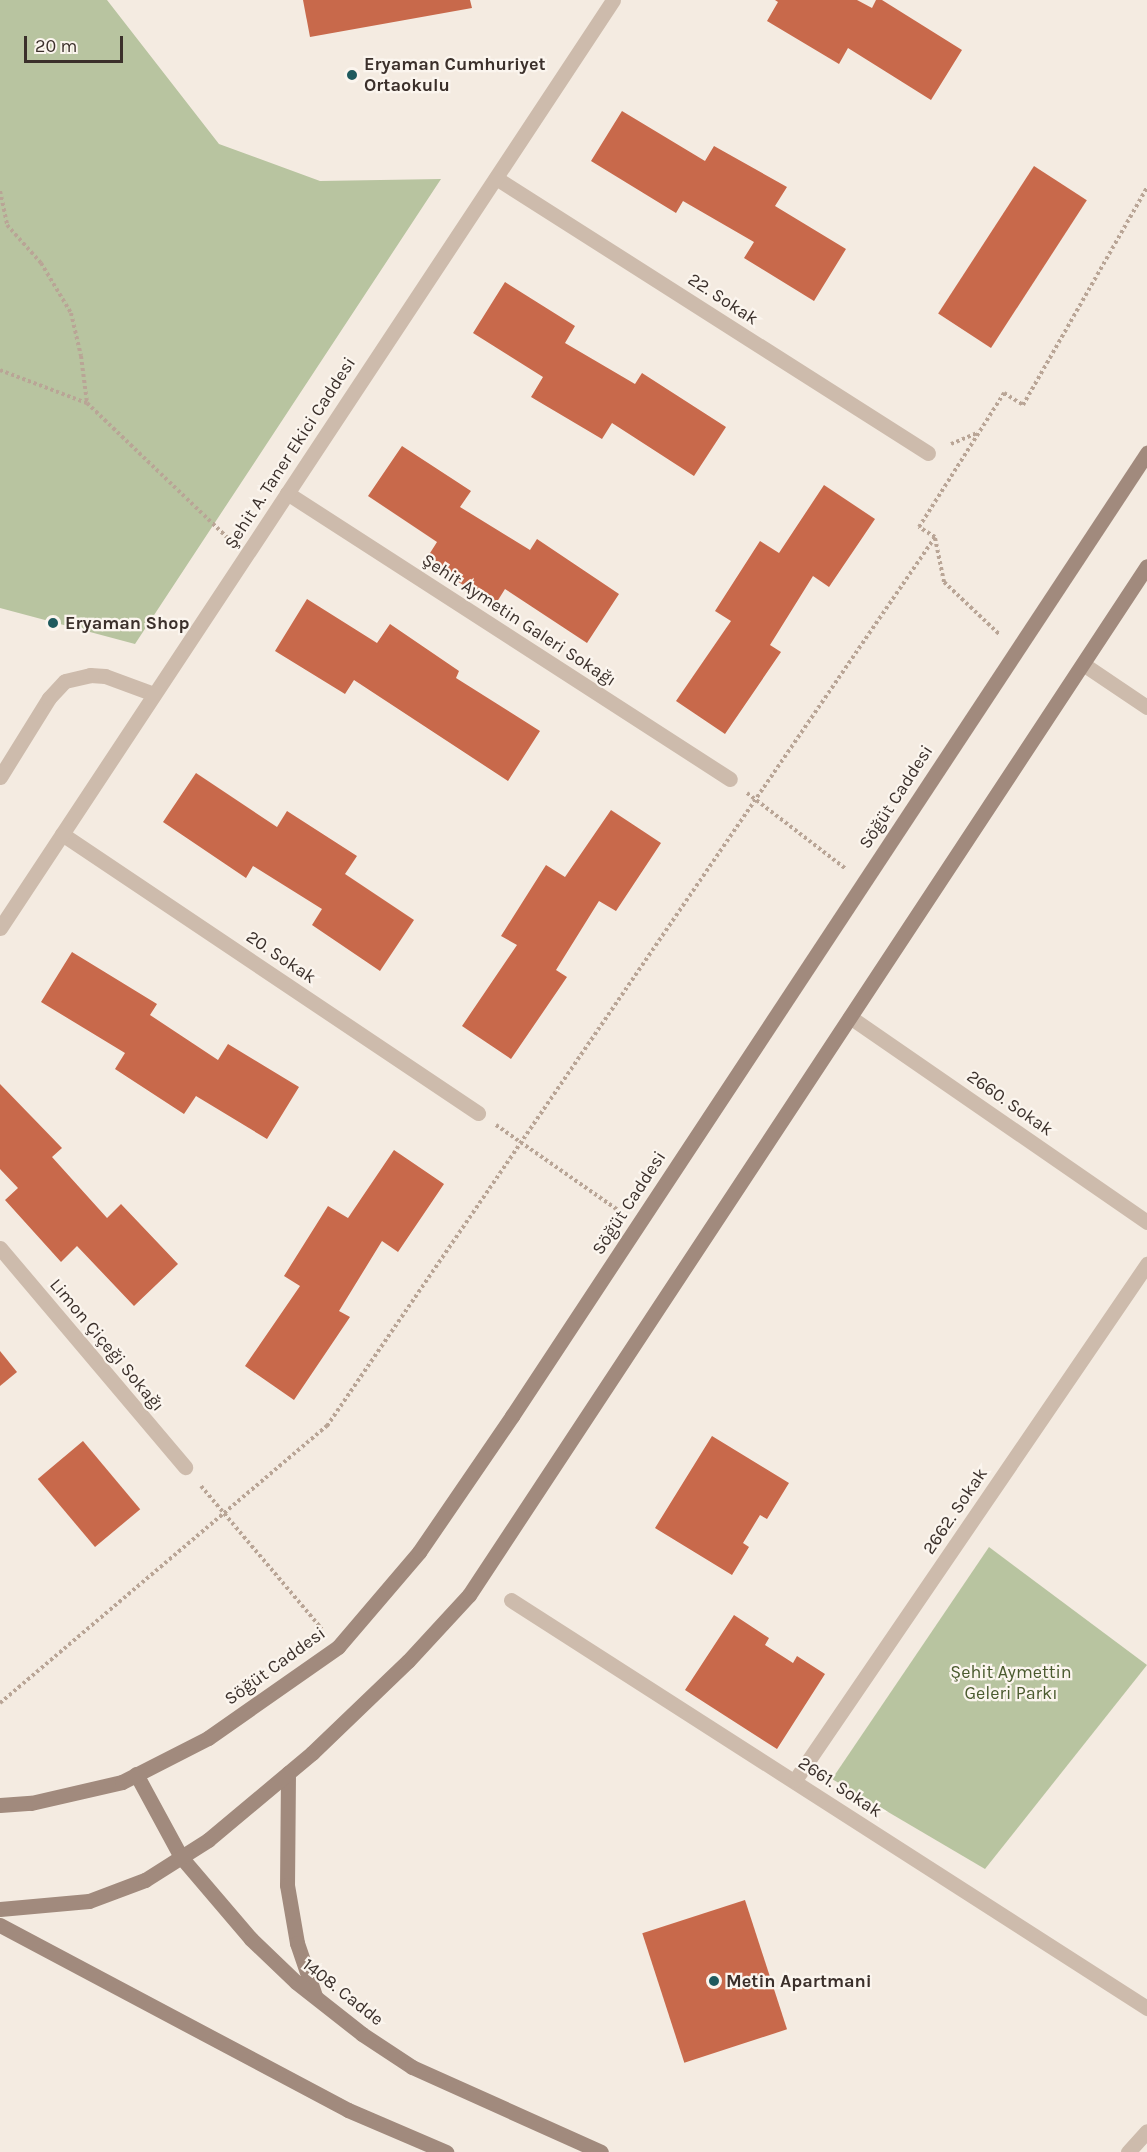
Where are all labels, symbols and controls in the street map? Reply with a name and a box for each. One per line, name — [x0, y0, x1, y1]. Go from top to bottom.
scale bar — [27, 24, 126, 62]
text: 20 m — [35, 35, 77, 57]
place label: Eryaman Cumhuriyet Ortaokulu — [364, 54, 546, 97]
marker: Eryaman Cumhuriyet Ortaokulu — [345, 68, 359, 82]
street label: 22. Sokak — [684, 268, 762, 330]
street label: Şehit A. Taner Ekici Caddesi — [220, 353, 360, 553]
street label: Şehit Aymetin Galeri Sokağı — [418, 549, 620, 691]
place label: Eryaman Shop — [65, 612, 189, 634]
marker: Eryaman Shop — [46, 616, 60, 630]
street label: Söğüt Caddesi — [854, 741, 938, 853]
street label: 20. Sokak — [242, 926, 320, 988]
street label: 2660. Sokak — [963, 1065, 1057, 1141]
street label: Söğüt Caddesi — [587, 1147, 671, 1259]
street label: Limon Çiçeği Sokağı — [45, 1274, 169, 1416]
street label: 2662. Sokak — [918, 1464, 992, 1558]
street label: Söğüt Caddesi — [220, 1622, 330, 1710]
park label: Şehit Aymettin Geleri Parkı — [950, 1662, 1072, 1704]
street label: 2661. Sokak — [794, 1752, 886, 1822]
street label: 1408. Cadde — [298, 1954, 388, 2030]
place label: Metin Apartmani — [726, 1970, 872, 1992]
marker: Metin Apartmani — [707, 1974, 721, 1988]

